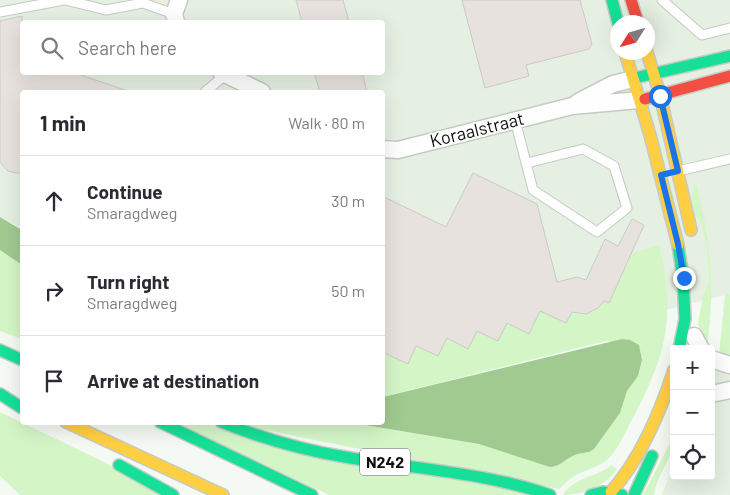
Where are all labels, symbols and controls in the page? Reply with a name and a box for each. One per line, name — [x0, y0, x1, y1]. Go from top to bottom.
north arrow — [610, 15, 655, 60]
search box — [20, 20, 385, 75]
icon: search — [38, 34, 66, 62]
text: Search here — [78, 36, 177, 59]
route start — [649, 85, 672, 108]
street label: Koraalstraat — [427, 107, 526, 151]
text: 1 min — [40, 110, 86, 135]
text: Walk · 80 m — [288, 113, 365, 132]
text: Continue — [87, 180, 163, 203]
icon: ahead — [40, 187, 68, 215]
text: 30 m — [331, 191, 365, 210]
text: Smaragdweg — [87, 203, 177, 222]
route end — [673, 267, 696, 290]
text: Turn right — [87, 270, 169, 293]
icon: right — [40, 277, 68, 305]
text: 50 m — [331, 281, 365, 300]
text: Smaragdweg — [87, 293, 177, 312]
map controls — [670, 345, 715, 480]
button: + — [670, 345, 715, 390]
icon: arrive — [40, 367, 68, 395]
text: Arrive at destination — [87, 369, 259, 392]
button: − — [670, 390, 715, 435]
button: locate — [670, 435, 715, 480]
road number: N242 — [360, 448, 410, 476]

